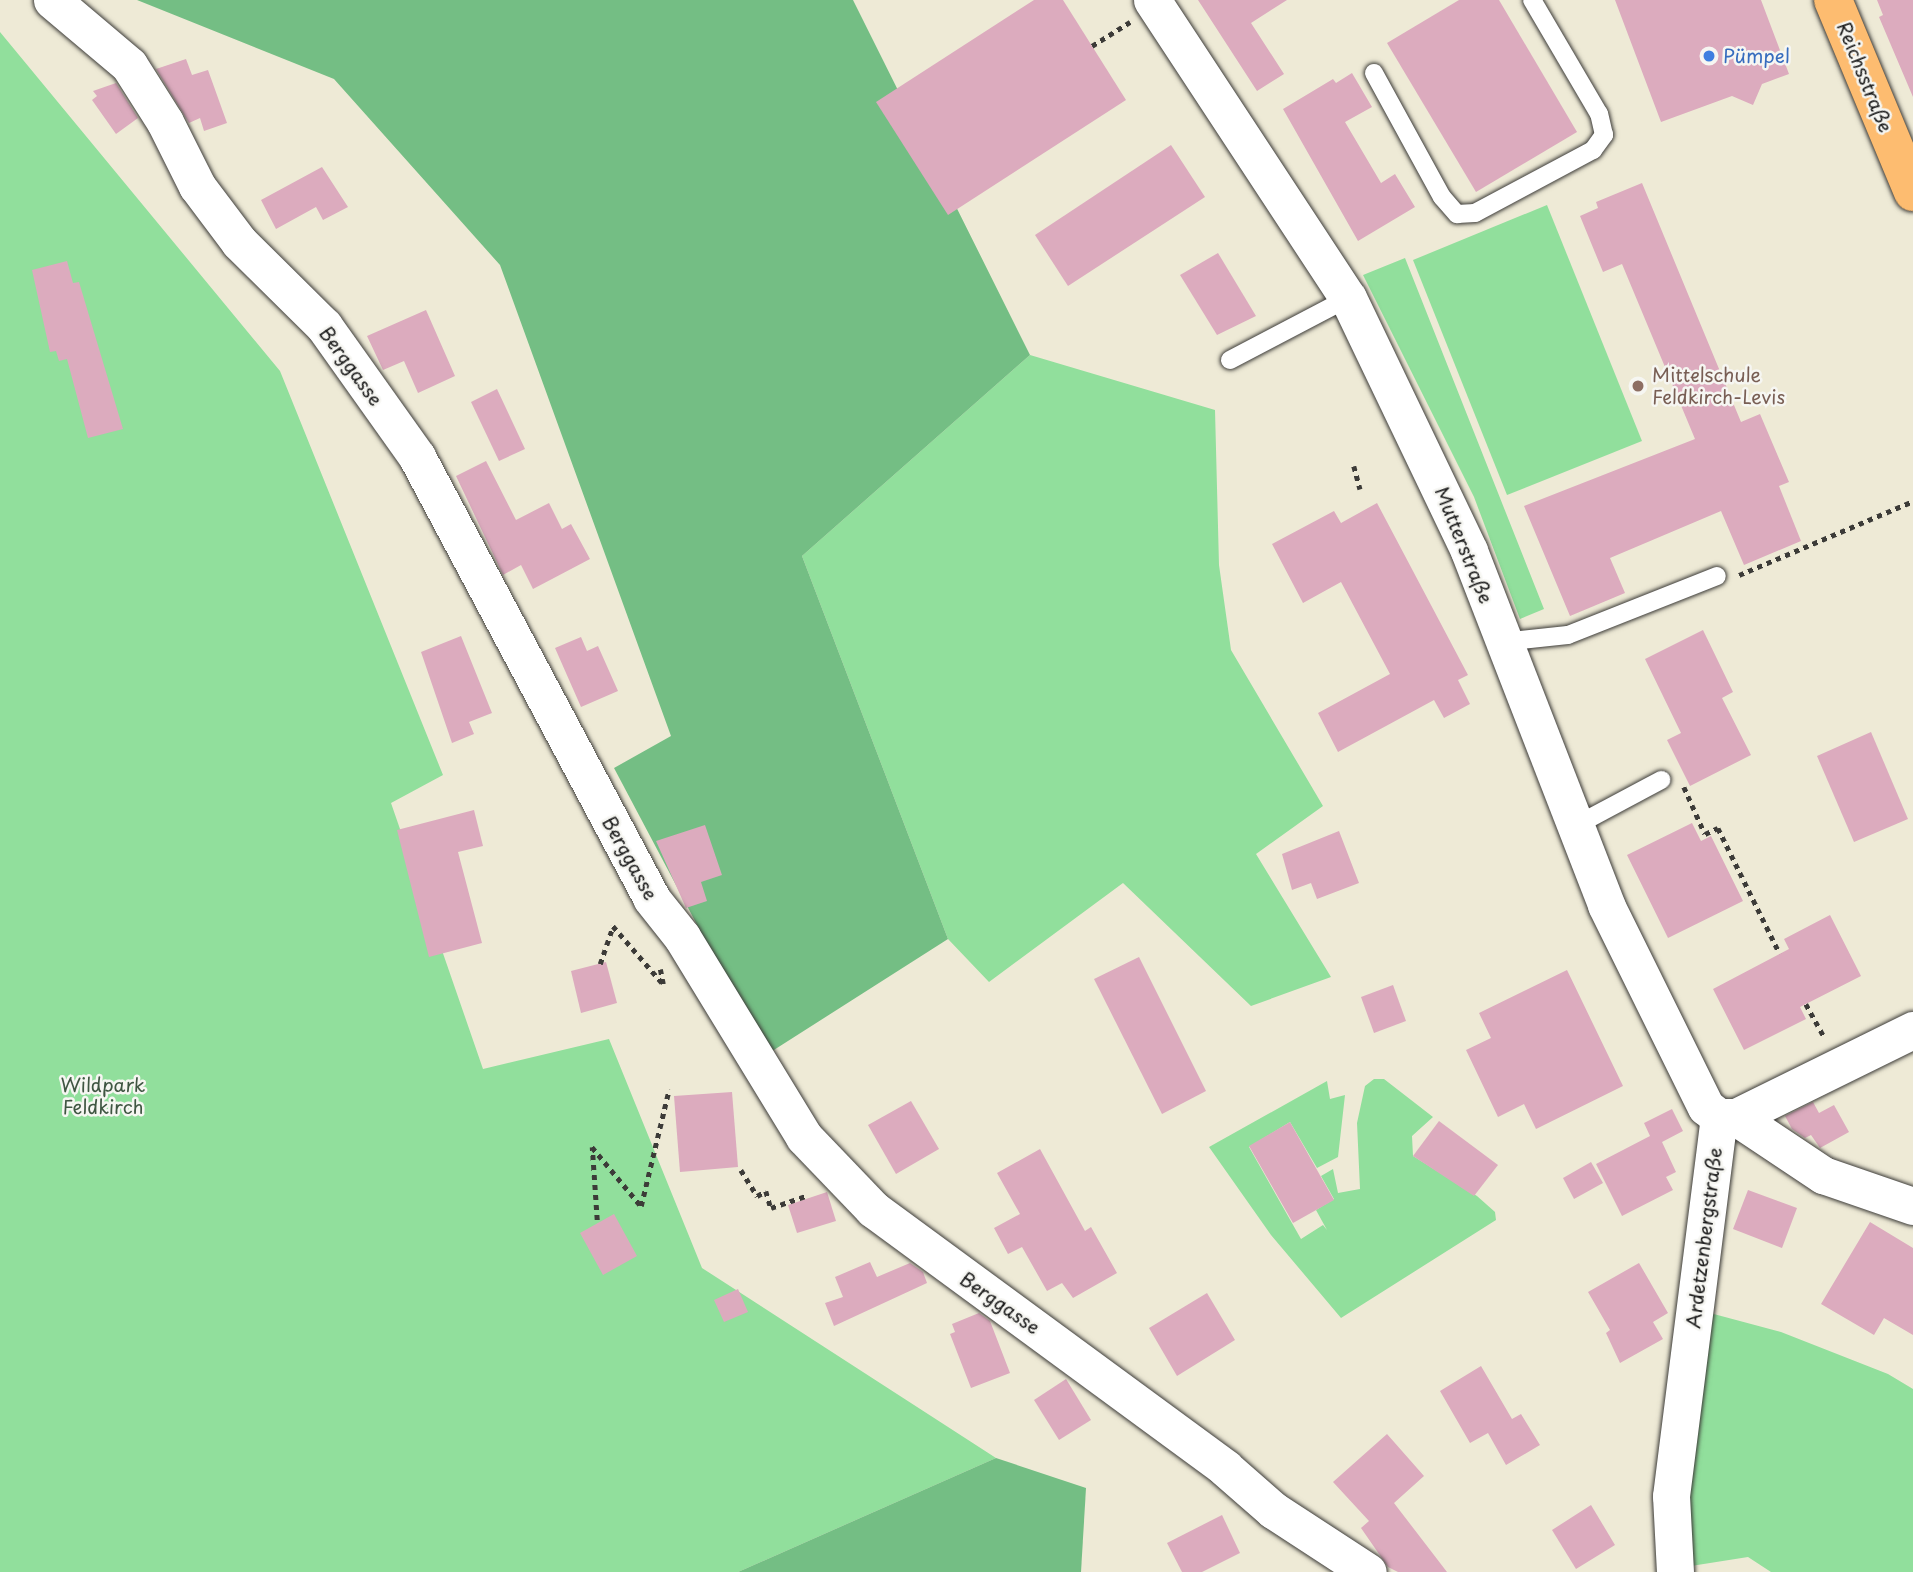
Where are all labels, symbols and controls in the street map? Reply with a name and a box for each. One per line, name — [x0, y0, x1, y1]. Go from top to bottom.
street label: Reichsstraße — [1833, 18, 1897, 136]
place label: Pümpel — [1723, 45, 1790, 67]
marker: Pümpel — [1701, 48, 1717, 64]
street label: Berggasse — [315, 322, 387, 410]
place label: Mittelschule Feldkirch-Levis — [1652, 364, 1785, 408]
marker: Mittelschule Feldkirch-Levis — [1630, 378, 1646, 394]
street label: Mutterstraße — [1430, 483, 1498, 607]
street label: Berggasse — [598, 812, 662, 904]
park label: Wildpark Feldkirch — [61, 1074, 145, 1118]
street label: Ardetzenbergstraße — [1682, 1146, 1726, 1330]
street label: Berggasse — [956, 1267, 1044, 1339]

